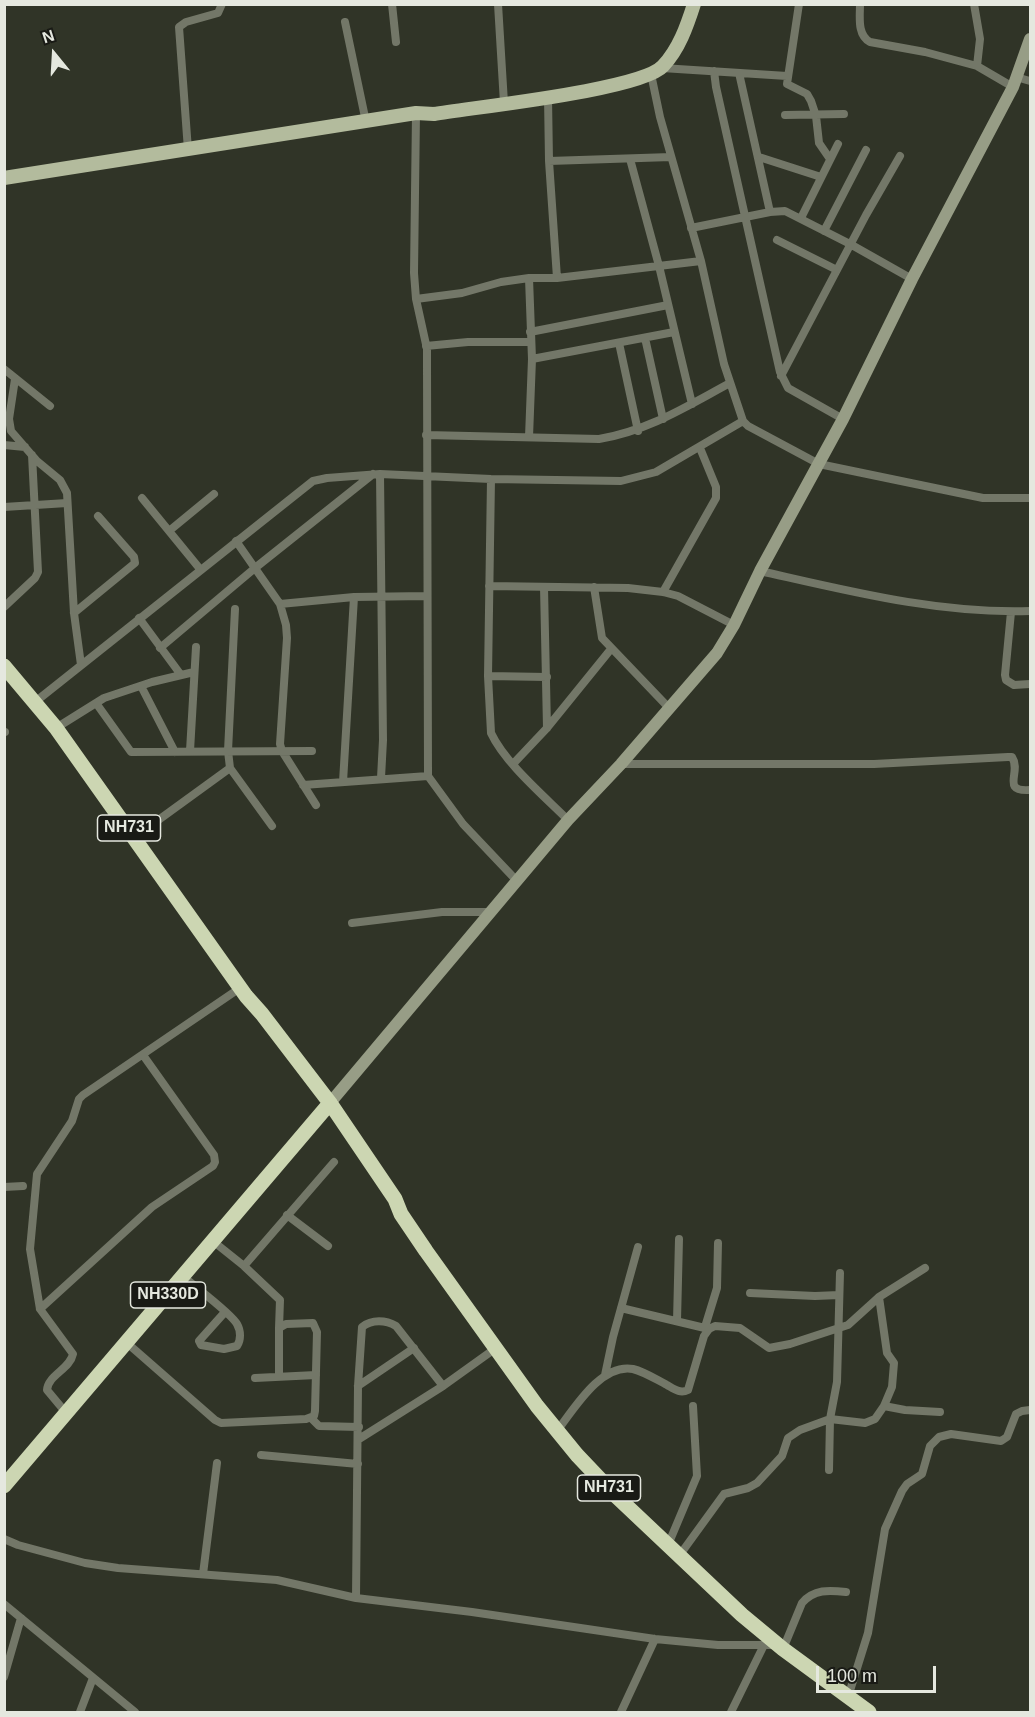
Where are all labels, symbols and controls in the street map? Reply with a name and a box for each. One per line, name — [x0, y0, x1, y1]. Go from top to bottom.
north arrow — [24, 24, 84, 84]
text: N — [40, 27, 56, 46]
road number: NH731 — [98, 815, 160, 841]
road number: NH330D — [130, 1282, 206, 1308]
road number: NH731 — [578, 1475, 640, 1501]
scale bar — [819, 1654, 939, 1692]
text: 100 m — [827, 1666, 877, 1686]

